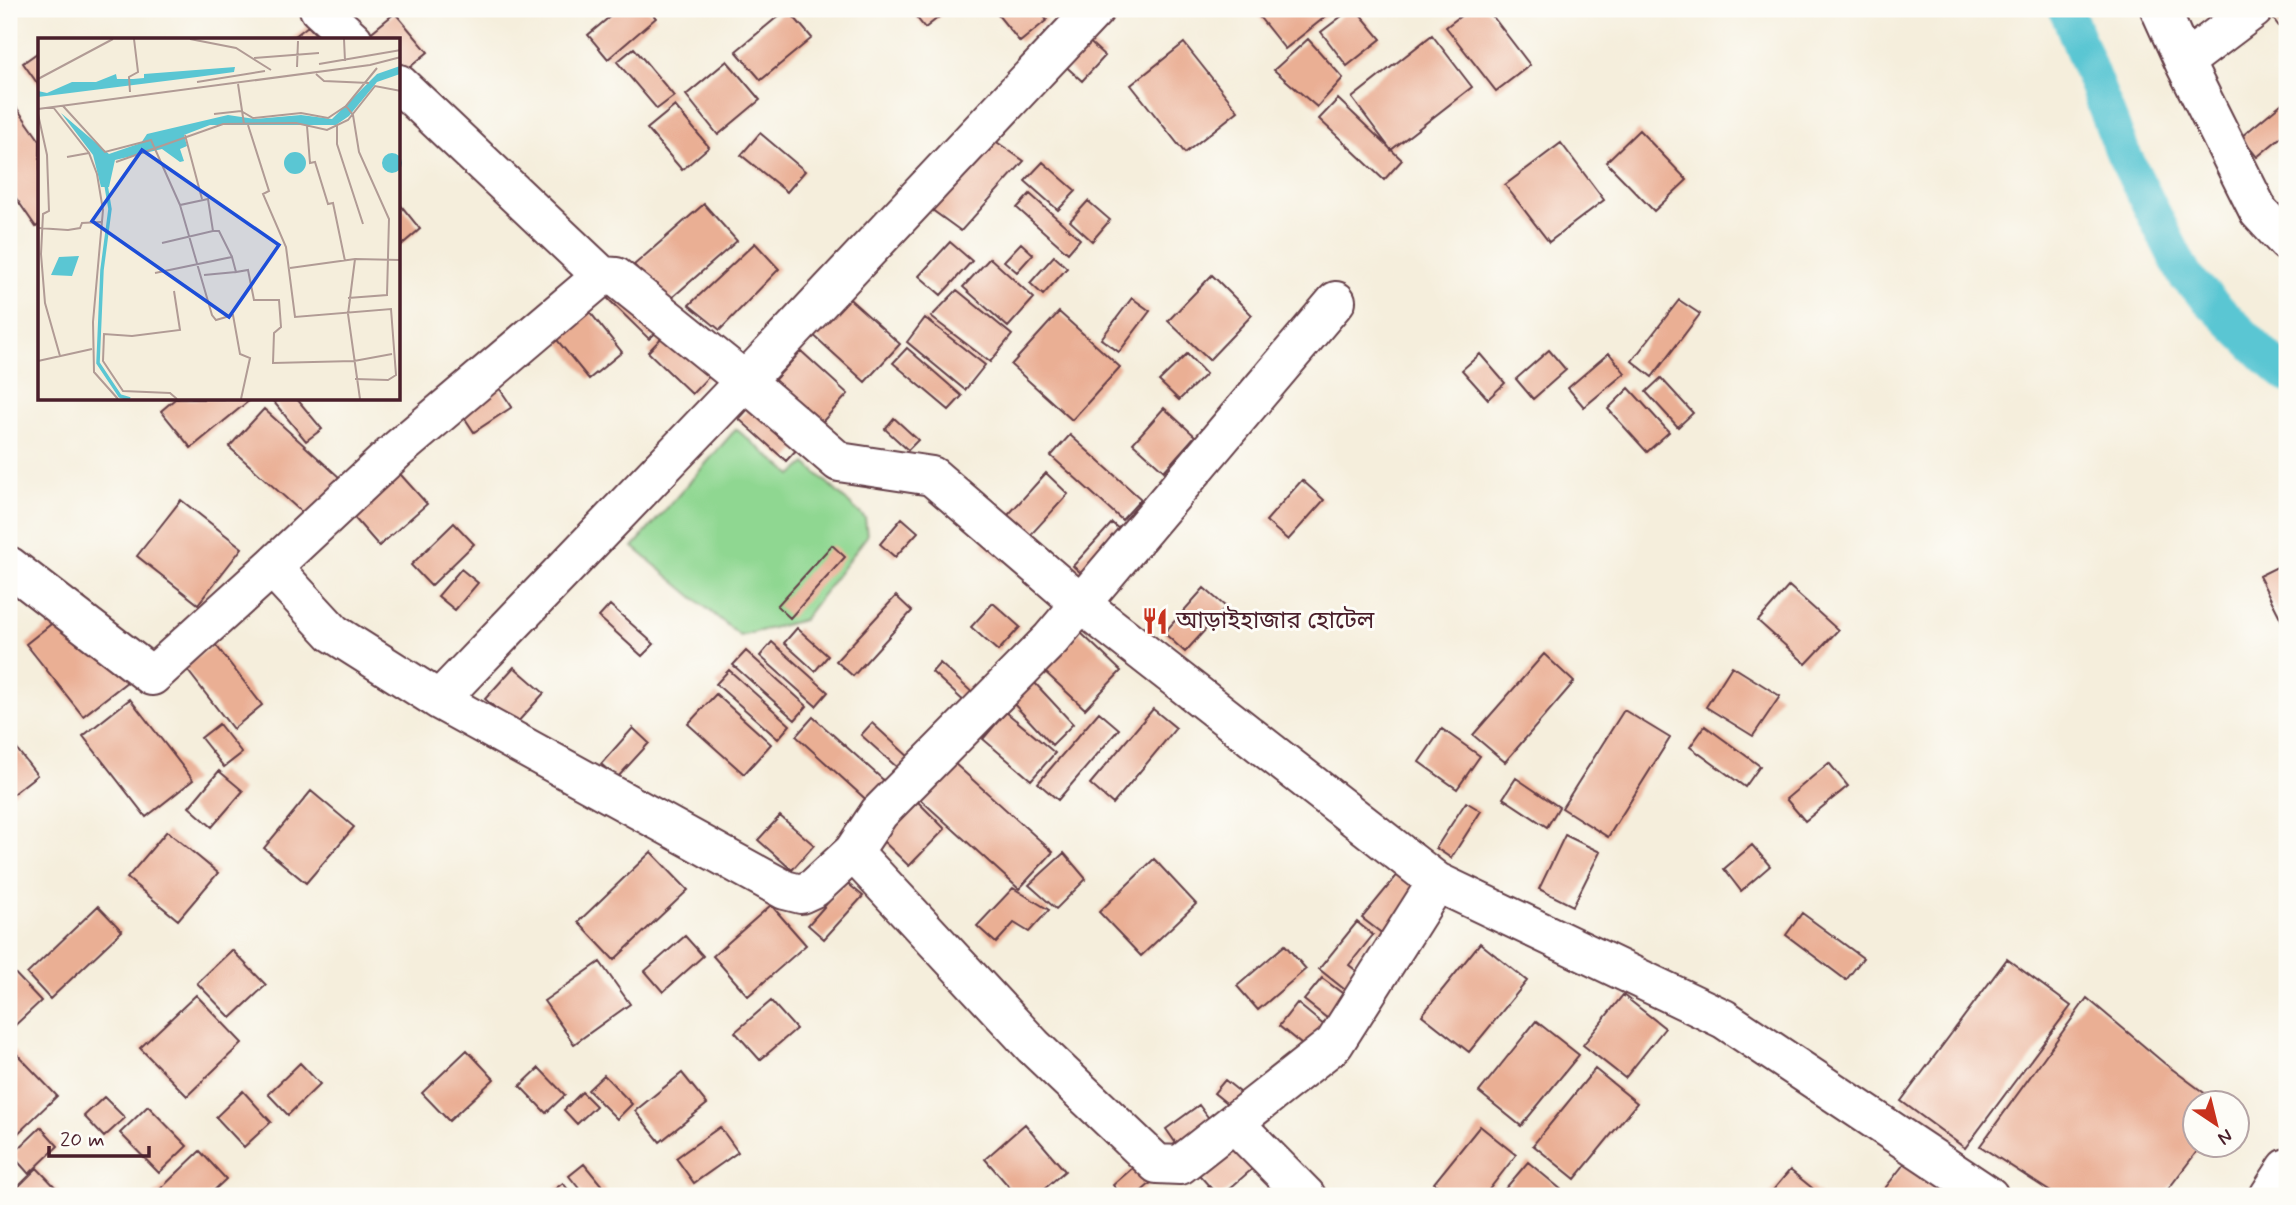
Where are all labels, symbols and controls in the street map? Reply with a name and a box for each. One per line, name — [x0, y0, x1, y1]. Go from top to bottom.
inset map — [38, 38, 401, 401]
restaurant icon: আড়াইহাজার হোটেল — [1140, 606, 1170, 636]
place label: আড়াইহাজার হোটেল — [1175, 606, 1375, 637]
north arrow — [2180, 1090, 2250, 1160]
scale bar — [49, 1114, 149, 1158]
text: N — [2213, 1123, 2237, 1151]
text: 20 m — [60, 1126, 105, 1154]

